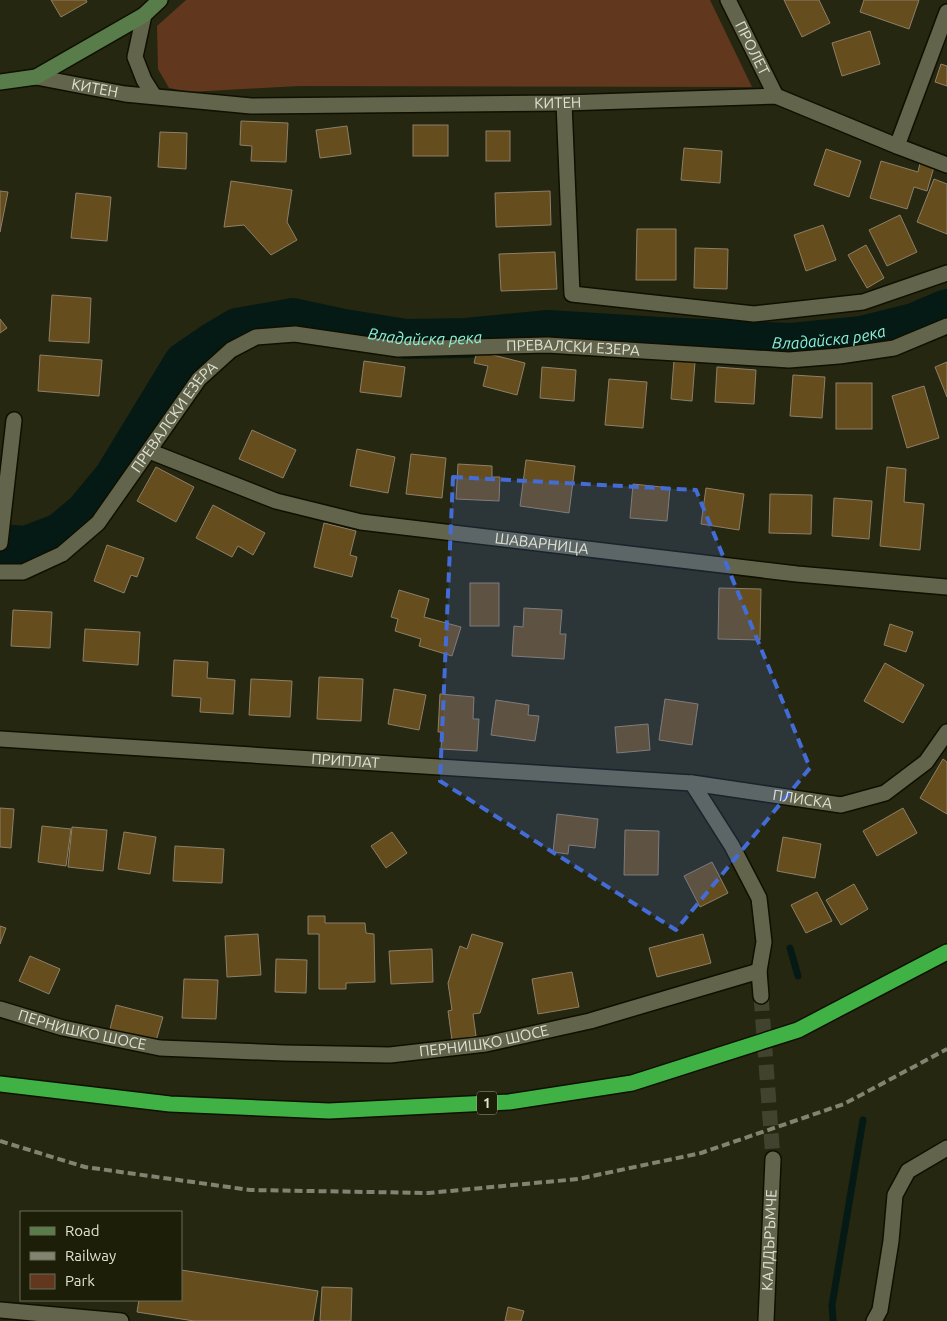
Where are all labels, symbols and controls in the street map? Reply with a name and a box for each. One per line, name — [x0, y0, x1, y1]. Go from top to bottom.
street label: ПРОЛЕТ — [732, 18, 773, 78]
street label: КИТЕН — [70, 75, 120, 101]
street label: КИТЕН — [534, 93, 582, 111]
water label: Владайска река — [772, 321, 888, 352]
water label: Владайска река — [367, 324, 483, 348]
street label: ПРЕВАЛСКИ ЕЗЕРА — [506, 336, 640, 359]
street label: ПРЕВАЛСКИ ЕЗЕРА — [127, 358, 220, 475]
street label: ШАВАРНИЦА — [494, 529, 590, 557]
street label: ПРИПЛАТ — [311, 750, 381, 771]
street label: ПЛИСКА — [772, 786, 834, 812]
street label: ПЕРНИШКО ШОСЕ — [16, 1006, 148, 1053]
street label: ПЕРНИШКО ШОСЕ — [418, 1021, 550, 1060]
road number: 1 — [477, 1092, 497, 1114]
street label: КАЛДЪРЪМЧЕ — [758, 1189, 780, 1291]
legend — [20, 1211, 182, 1301]
text: Road — [65, 1222, 100, 1239]
text: Railway — [65, 1247, 116, 1264]
text: Park — [65, 1272, 95, 1289]

